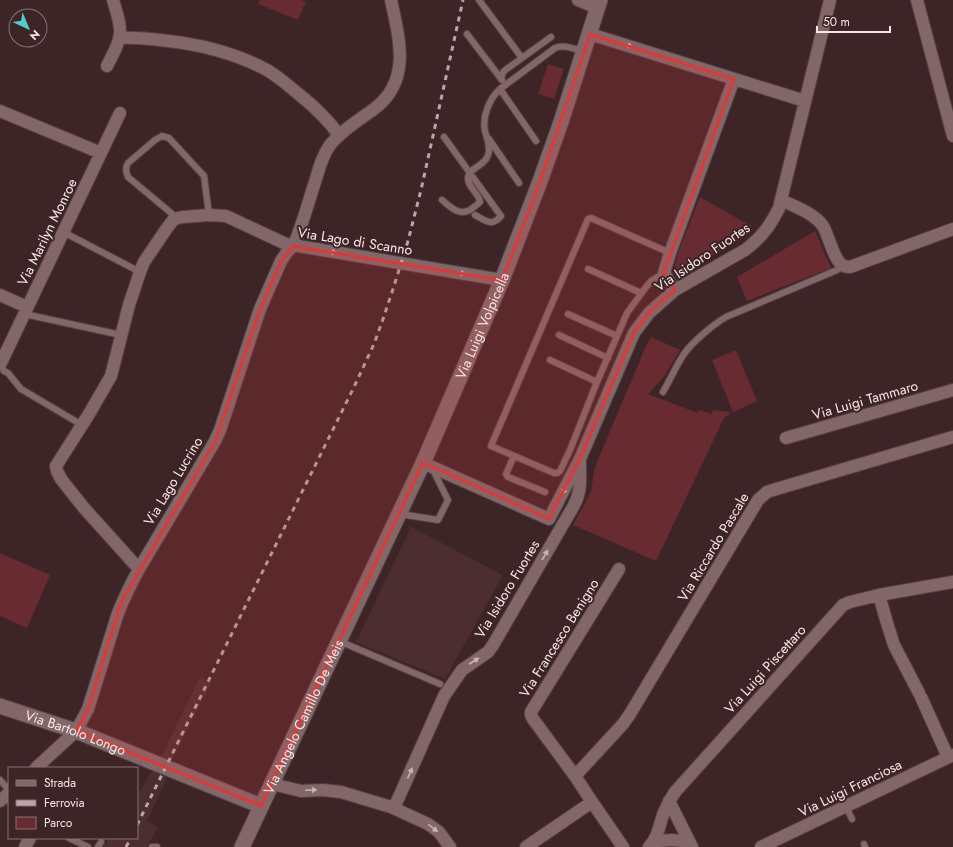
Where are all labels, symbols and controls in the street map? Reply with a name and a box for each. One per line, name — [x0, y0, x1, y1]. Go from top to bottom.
north arrow — [8, 8, 48, 48]
scale bar — [817, 8, 890, 34]
text: 50 m — [823, 13, 850, 31]
text: N — [26, 26, 44, 44]
one-way arrow — [621, 42, 633, 48]
street label: Via Marilyn Monroe — [12, 175, 82, 289]
street label: Via Isidoro Fuortes — [650, 217, 754, 296]
street label: Via Lago di Scanno — [296, 222, 414, 260]
one-way arrow — [325, 250, 338, 256]
street label: Via Luigi Volpicella — [450, 270, 514, 382]
one-way arrow — [454, 270, 466, 276]
street label: Via Luigi Tammaro — [810, 375, 921, 425]
street label: Via Lago Lucrino — [139, 433, 208, 529]
one-way arrow — [562, 483, 568, 494]
street label: Via Riccardo Pascale — [673, 489, 753, 605]
street label: Via Isidoro Fuortes — [470, 536, 544, 642]
one-way arrow — [542, 549, 549, 561]
street label: Via Francesco Benigno — [514, 575, 604, 701]
street label: Via Luigi Piscettaro — [720, 620, 811, 718]
street label: Via Angelo Camillo De Meis — [258, 636, 349, 797]
one-way arrow — [468, 658, 480, 665]
street label: Via Bartolo Longo — [22, 705, 129, 760]
street label: Via Luigi Franciosa — [795, 754, 905, 822]
legend — [8, 767, 138, 839]
one-way arrow — [407, 767, 413, 778]
text: Strada — [44, 774, 76, 792]
one-way arrow — [305, 787, 318, 793]
text: Ferrovia — [44, 794, 85, 812]
text: Parco — [44, 814, 73, 832]
one-way arrow — [428, 823, 439, 832]

